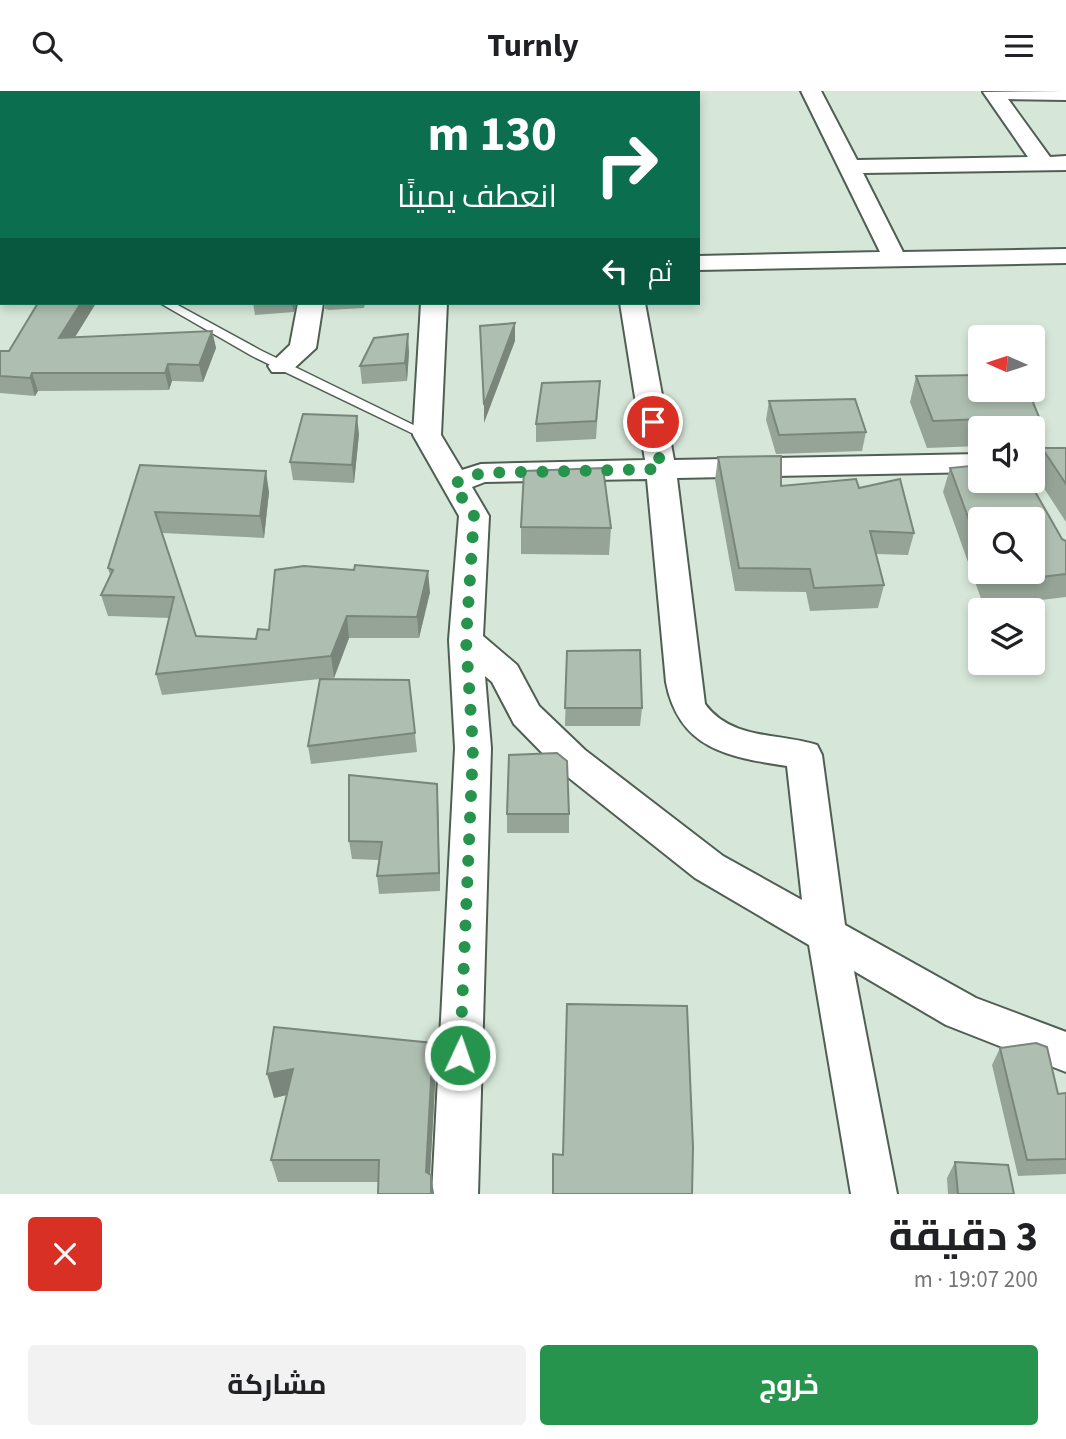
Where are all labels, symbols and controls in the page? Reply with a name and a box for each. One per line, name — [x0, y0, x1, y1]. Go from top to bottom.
text: Turnly — [487, 23, 579, 69]
icon: search — [28, 27, 66, 65]
icon: menu — [1000, 27, 1038, 65]
text: 130 m — [428, 100, 557, 170]
icon: right — [581, 119, 672, 210]
text: انعطف يمينًا — [397, 174, 557, 220]
icon: left — [596, 252, 634, 290]
text: ثم — [648, 254, 672, 291]
north arrow — [968, 325, 1045, 403]
map controls — [968, 325, 1045, 675]
pin — [623, 392, 683, 452]
icon: arrive — [634, 403, 672, 441]
button: sound — [968, 416, 1045, 493]
button: search — [968, 507, 1045, 584]
button: layers — [968, 598, 1045, 675]
position arrow — [423, 1018, 497, 1092]
text: 3 دقيقة — [889, 1207, 1038, 1267]
button: close — [28, 1217, 102, 1291]
text: 200 m · 19:07 — [914, 1263, 1038, 1296]
button: مشاركة — [28, 1345, 526, 1425]
button: خروج — [540, 1345, 1038, 1425]

